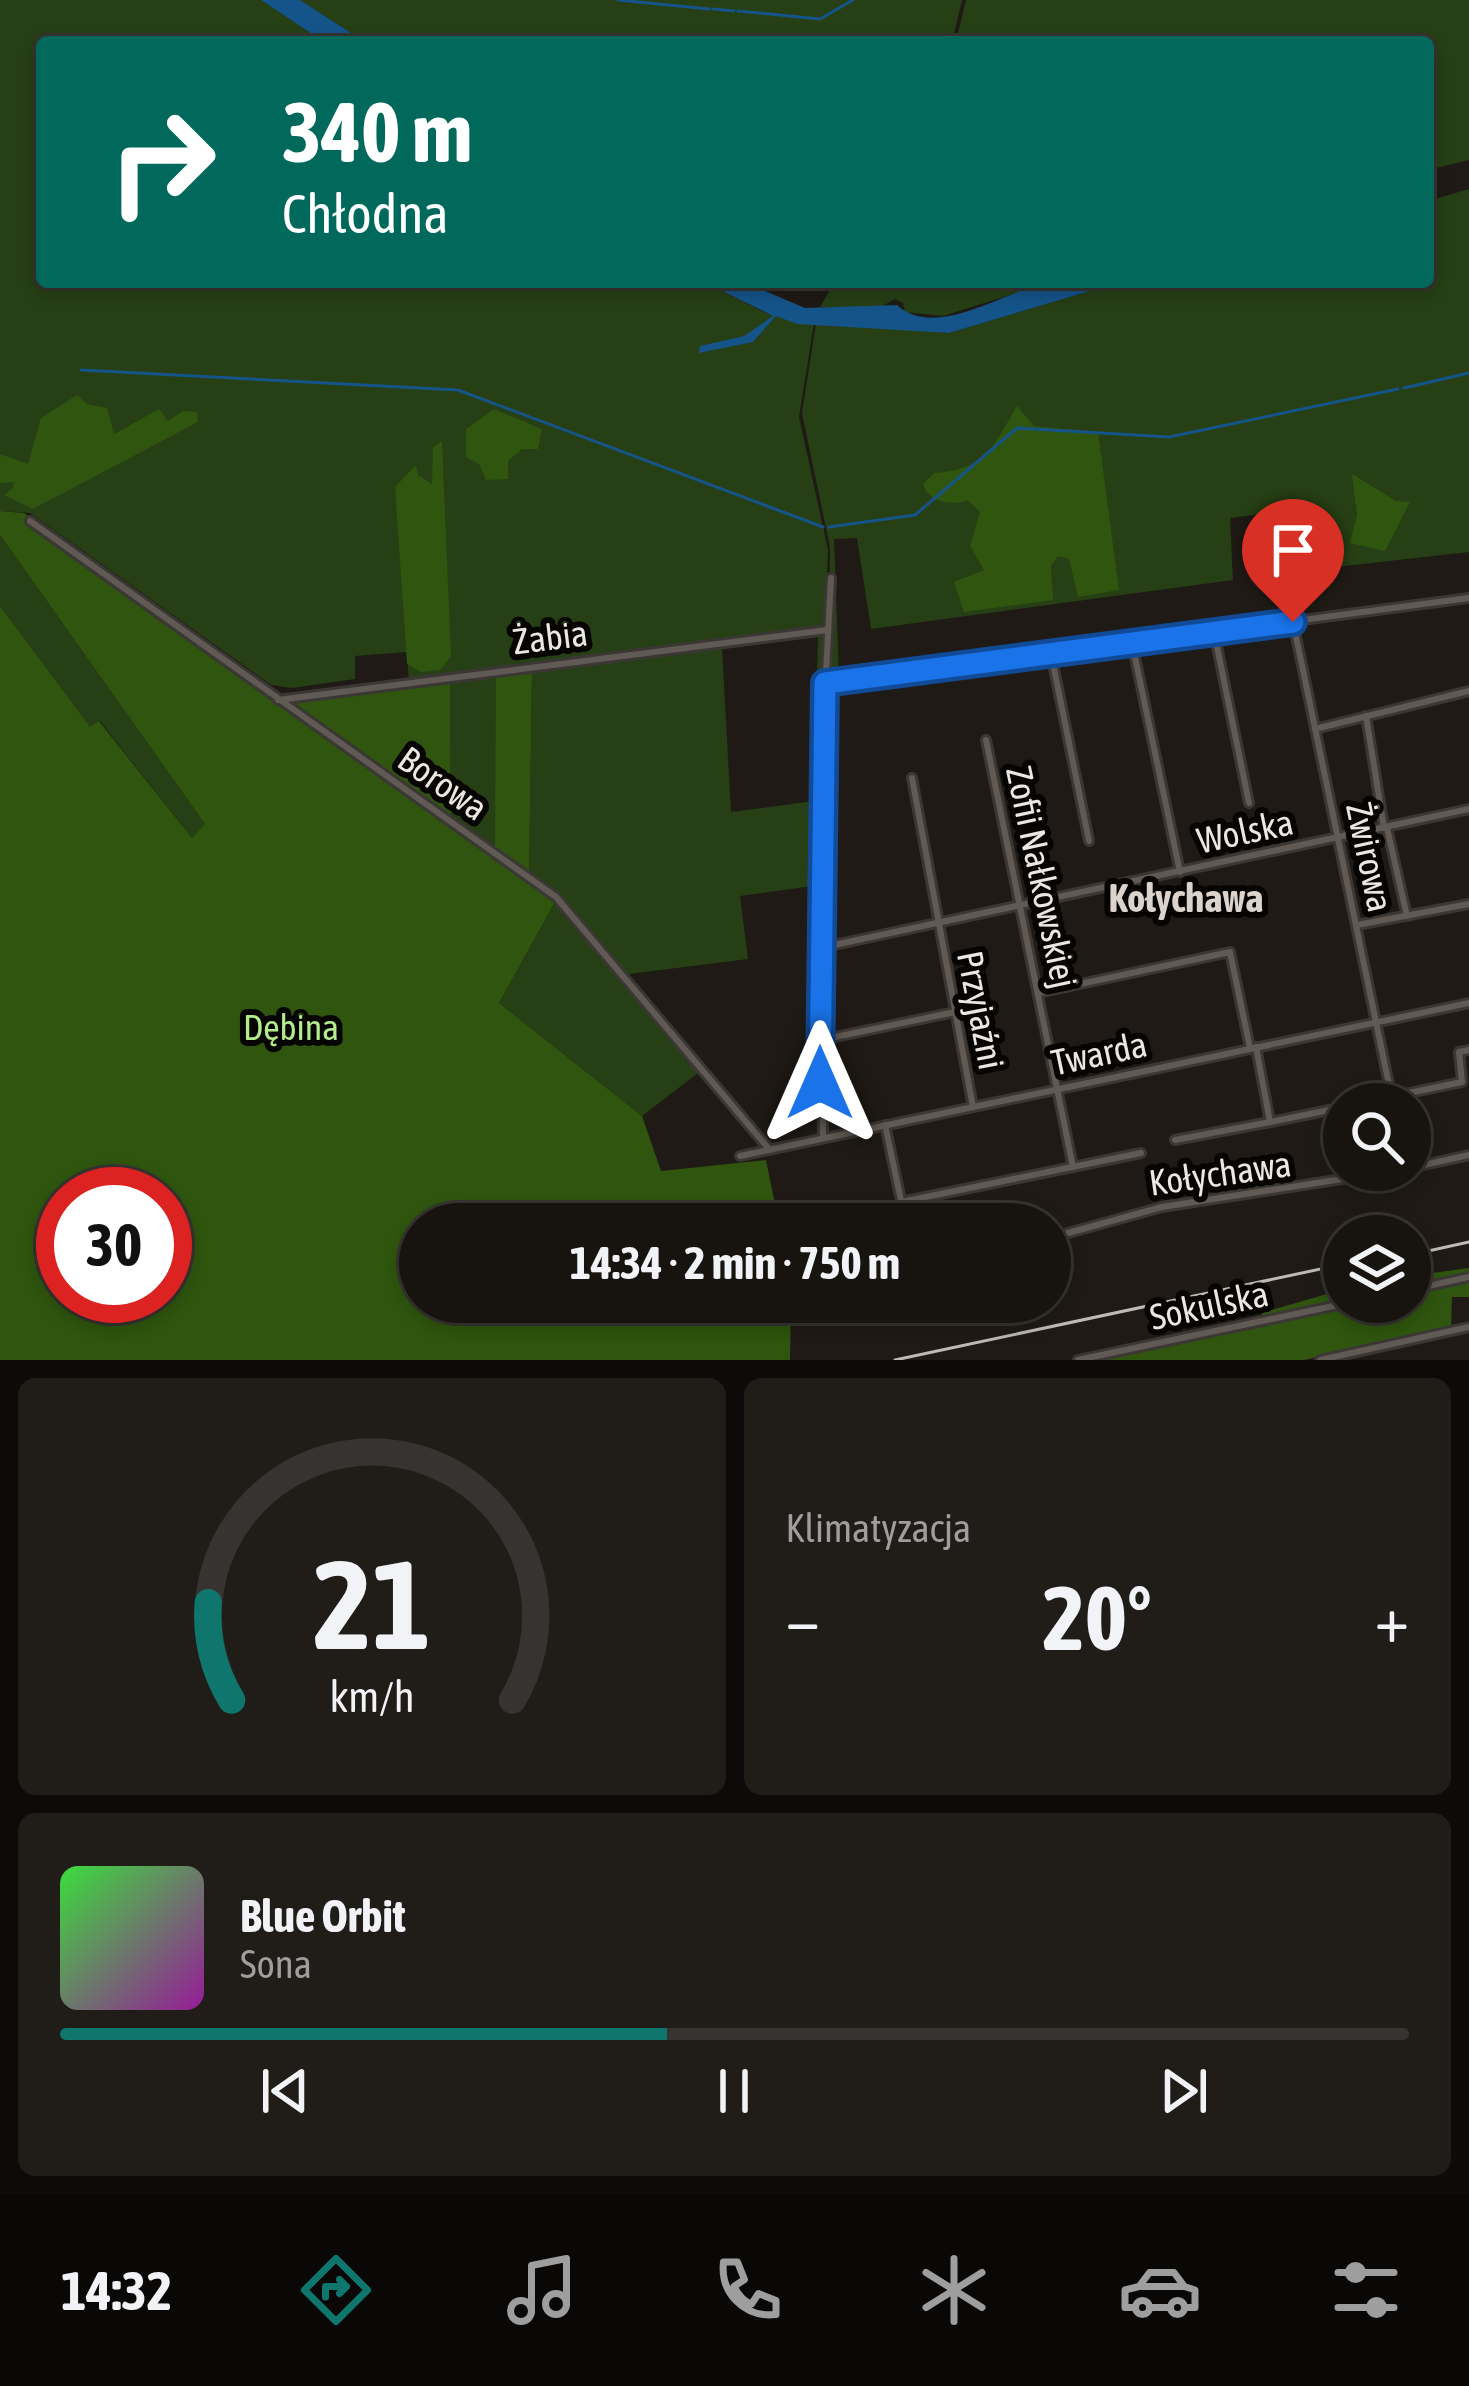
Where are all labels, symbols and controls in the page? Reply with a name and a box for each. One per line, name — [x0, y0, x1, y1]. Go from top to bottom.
icon: right — [84, 84, 240, 240]
text: 340 m — [282, 84, 472, 180]
text: Chłodna — [282, 183, 449, 244]
pin — [1242, 499, 1344, 622]
icon: arrive — [1260, 517, 1326, 583]
street label: Żabia — [510, 612, 590, 662]
street label: Borowa — [390, 737, 496, 829]
street label: Zofii Nałkowskiej — [998, 762, 1086, 992]
street label: Żwirowa — [1338, 798, 1402, 916]
street label: Wolska — [1193, 800, 1297, 862]
district label: Kołychawa — [1109, 876, 1263, 920]
street label: Przyjaźni — [949, 947, 1013, 1073]
park label: Dębina — [243, 1006, 339, 1048]
position arrow — [757, 1020, 883, 1146]
street label: Twarda — [1047, 1022, 1151, 1084]
map controls — [1323, 1083, 1431, 1323]
button: search — [1323, 1083, 1431, 1191]
street label: Kołychawa — [1146, 1142, 1294, 1204]
speed limit sign: 30 — [36, 1167, 192, 1323]
button: layers — [1323, 1215, 1431, 1323]
text: 14:34 · 2 min · 750 m — [570, 1237, 900, 1289]
street label: Sokulska — [1146, 1272, 1272, 1338]
text: Klimatyzacja — [786, 1506, 971, 1550]
text: 21 — [313, 1532, 430, 1675]
text: 20° — [1043, 1566, 1152, 1669]
text: − — [786, 1580, 820, 1656]
text: + — [1375, 1580, 1409, 1656]
text: km/h — [329, 1671, 414, 1720]
text: Blue Orbit — [240, 1890, 406, 1942]
text: Sona — [240, 1942, 312, 1986]
icon: previous — [252, 2058, 318, 2124]
icon: pause — [701, 2058, 767, 2124]
icon: next — [1151, 2058, 1217, 2124]
icon: directions — [294, 2248, 378, 2332]
icon: music — [500, 2248, 584, 2332]
icon: phone — [706, 2248, 790, 2332]
icon: climate — [912, 2248, 996, 2332]
icon: car — [1118, 2248, 1202, 2332]
icon: filters — [1324, 2248, 1408, 2332]
text: 14:32 — [61, 2260, 172, 2321]

